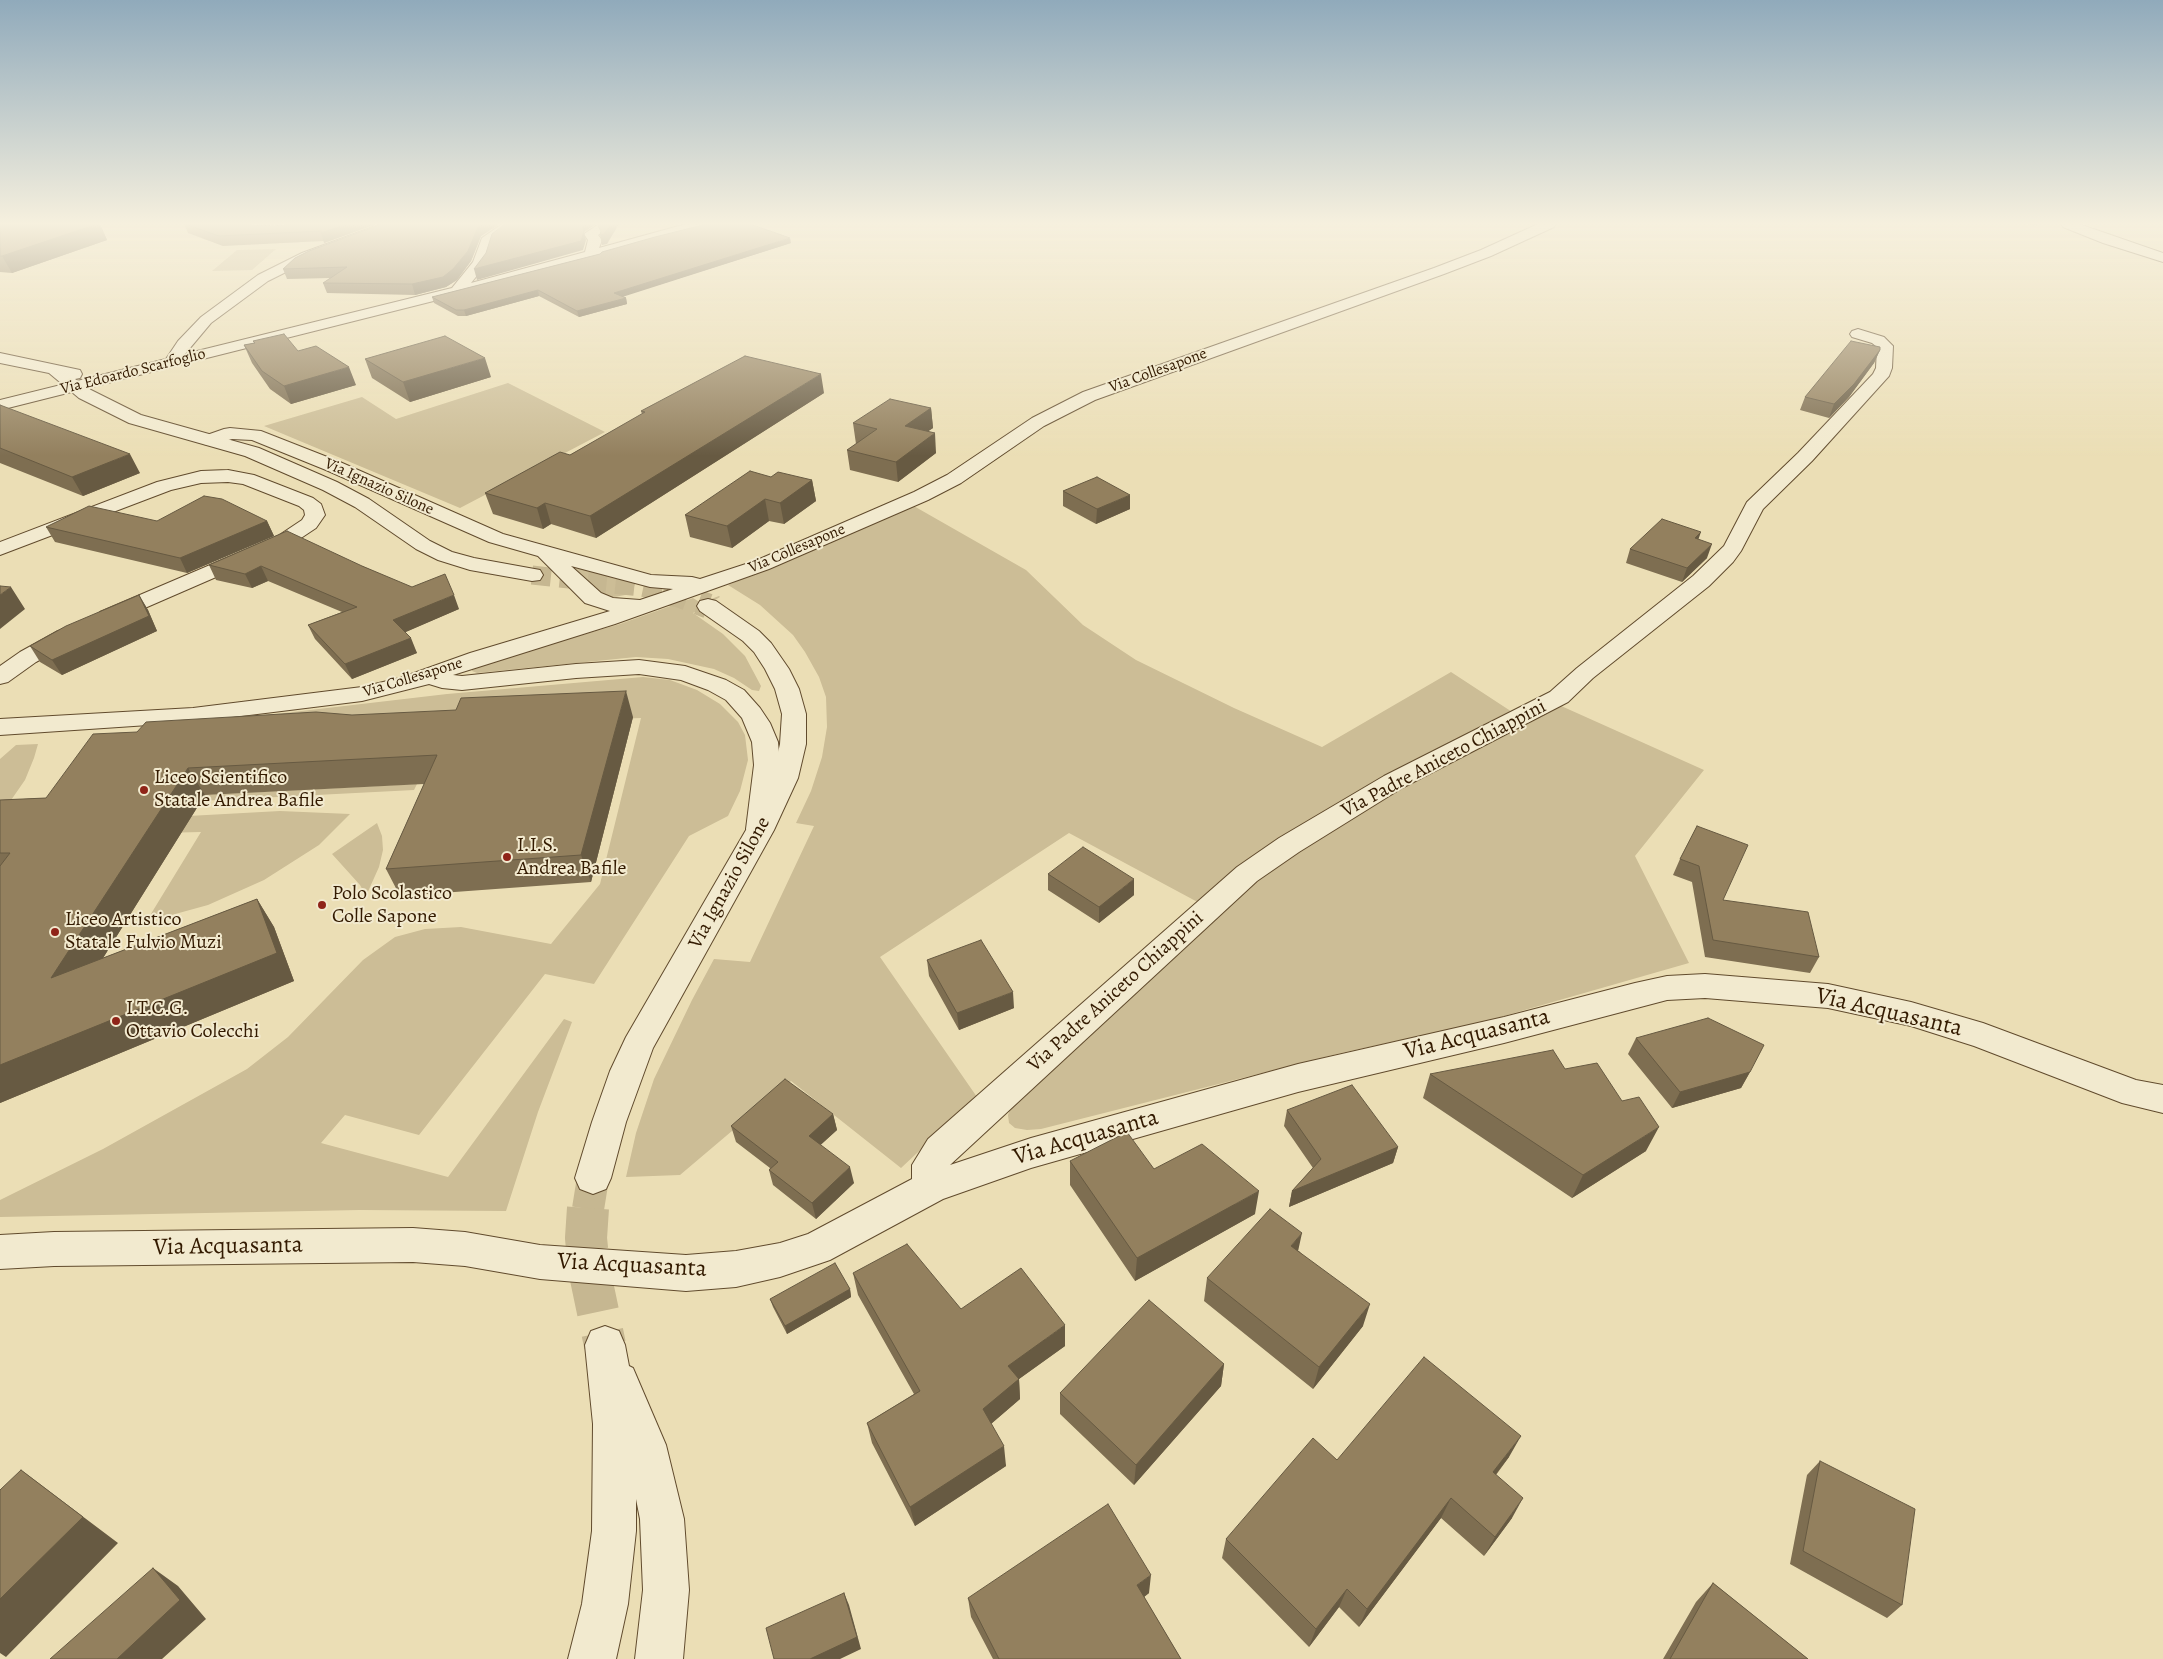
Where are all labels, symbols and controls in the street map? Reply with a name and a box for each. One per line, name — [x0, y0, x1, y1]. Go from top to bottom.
street label: Via Collesapone — [1106, 344, 1210, 398]
street label: Via Edoardo Scarfoglio — [59, 345, 207, 399]
street label: Via Ignazio Silone — [321, 454, 437, 520]
street label: Via Collesapone — [746, 520, 848, 578]
street label: Via Collesapone — [361, 654, 465, 702]
street label: Via Padre Aniceto Chiappini — [1338, 695, 1550, 823]
place label: Liceo Scientifico Statale Andrea Bafile — [154, 766, 324, 813]
marker: Liceo Scientifico Statale Andrea Bafile — [138, 784, 150, 796]
street label: Via Ignazio Silone — [684, 813, 776, 953]
place label: I.I.S. Andrea Bafile — [517, 834, 627, 881]
marker: I.I.S. Andrea Bafile — [501, 851, 513, 863]
place label: Polo Scolastico Colle Sapone — [332, 882, 452, 929]
marker: Polo Scolastico Colle Sapone — [316, 899, 328, 911]
street label: Via Padre Aniceto Chiappini — [1023, 907, 1209, 1077]
place label: Liceo Artistico Statale Fulvio Muzi — [65, 908, 222, 955]
marker: Liceo Artistico Statale Fulvio Muzi — [49, 926, 61, 938]
street label: Via Acquasanta — [1813, 982, 1965, 1044]
place label: I.T.C.G. Ottavio Colecchi — [126, 997, 259, 1044]
street label: Via Acquasanta — [1401, 1003, 1553, 1067]
marker: I.T.C.G. Ottavio Colecchi — [110, 1015, 122, 1027]
street label: Via Acquasanta — [1010, 1104, 1162, 1172]
street label: Via Acquasanta — [153, 1231, 303, 1263]
street label: Via Acquasanta — [557, 1248, 707, 1284]

